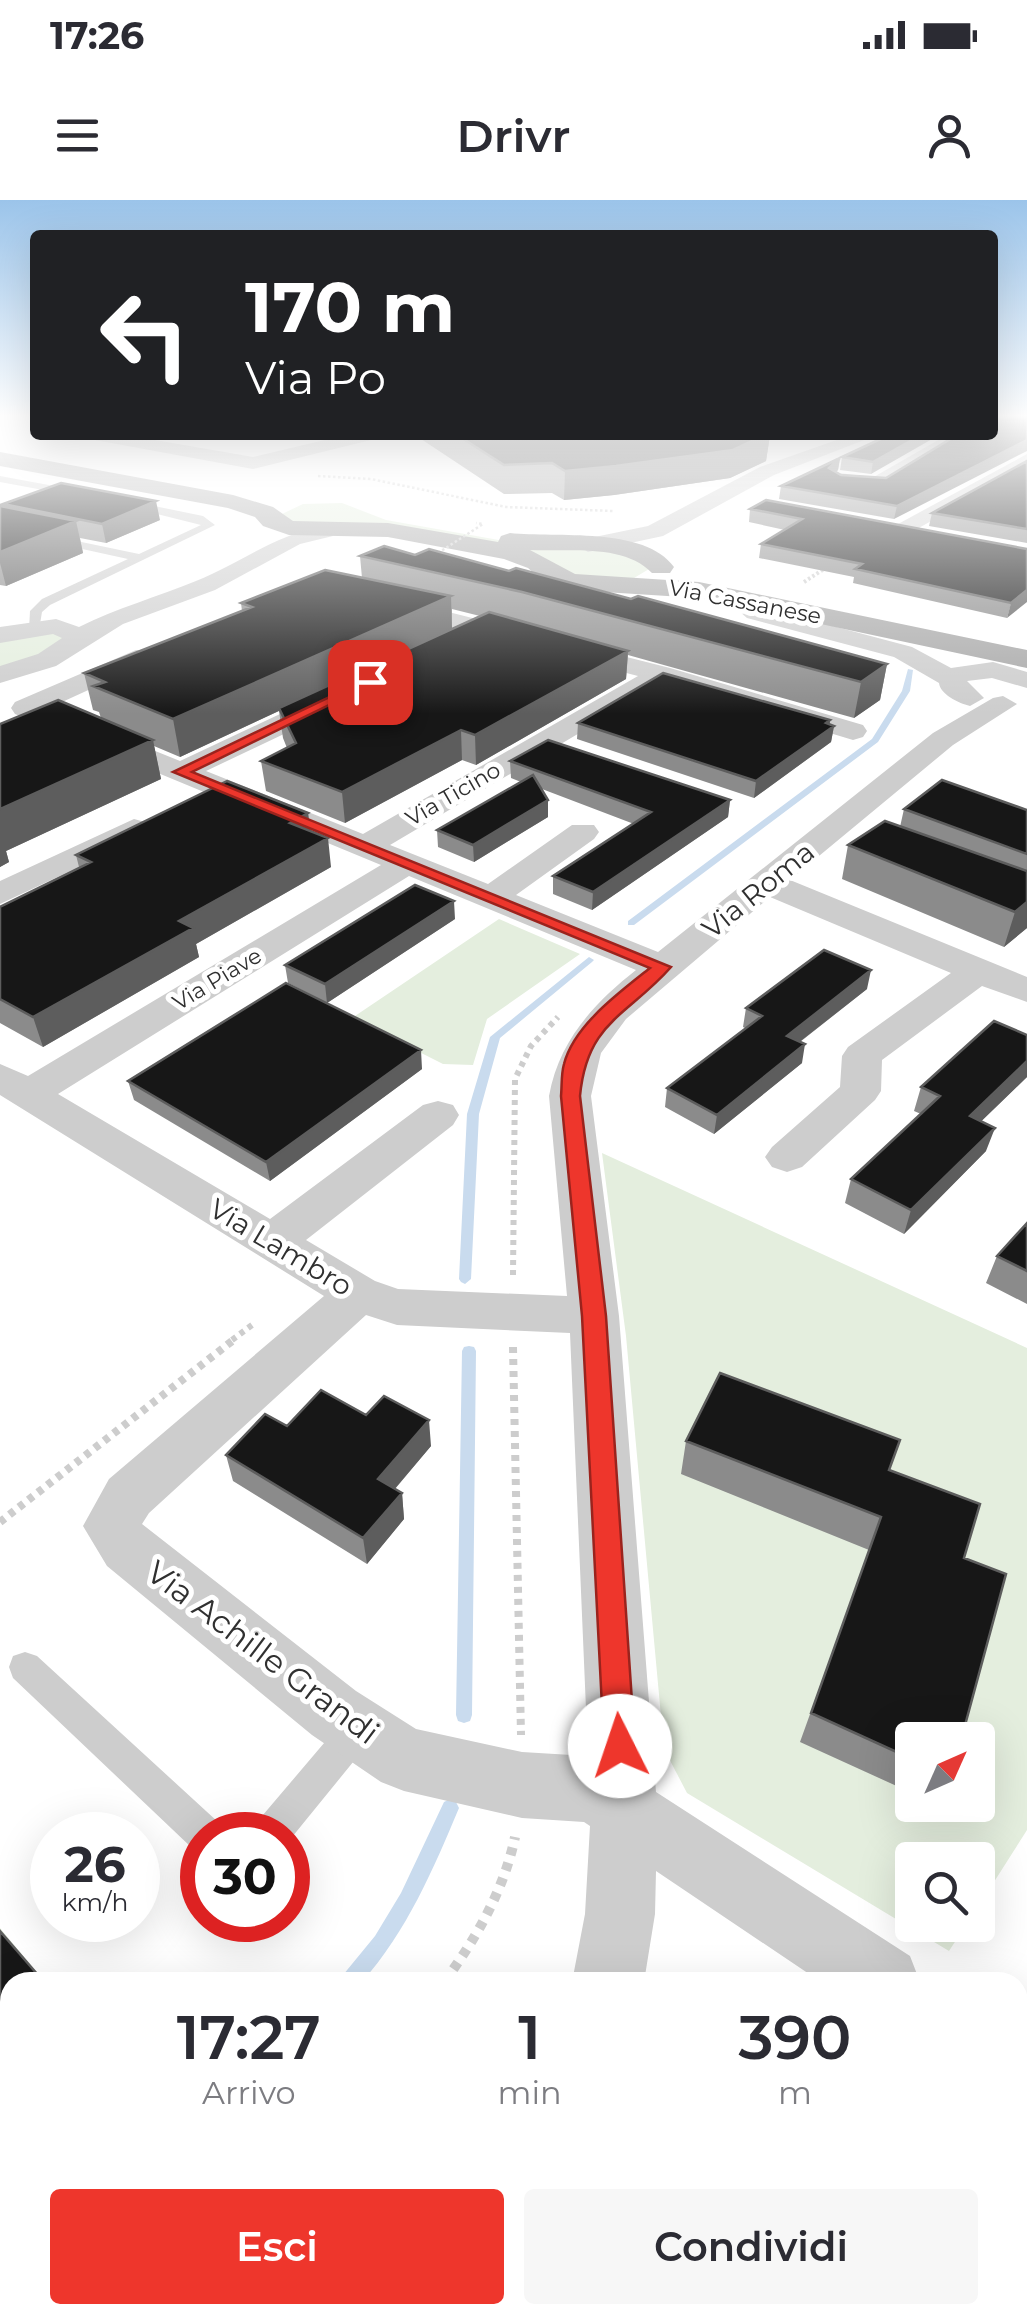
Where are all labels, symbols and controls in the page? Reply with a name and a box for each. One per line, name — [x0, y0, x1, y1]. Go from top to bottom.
text: 17:26 — [50, 12, 144, 59]
icon: menu — [50, 108, 105, 163]
text: Drivr — [457, 108, 570, 163]
icon: person — [922, 108, 977, 163]
text: 170 m — [245, 264, 455, 350]
icon: left — [80, 270, 210, 400]
text: Via Po — [245, 350, 386, 405]
street label: Via Cassanese — [667, 574, 823, 630]
pin — [328, 640, 413, 725]
icon: arrive — [343, 655, 398, 710]
street label: Via Ticino — [401, 756, 505, 832]
street label: Via Roma — [695, 834, 821, 946]
street label: Via Piave — [168, 942, 266, 1016]
street label: Via Lambro — [203, 1191, 359, 1303]
street label: Via Achille Grandi — [139, 1552, 387, 1752]
position arrow — [568, 1694, 672, 1798]
north arrow — [895, 1722, 995, 1822]
map controls — [895, 1722, 995, 1942]
speed limit sign: 30 — [180, 1812, 310, 1942]
text: 26 — [64, 1834, 126, 1895]
button: search — [895, 1842, 995, 1942]
text: km/h — [62, 1887, 128, 1917]
text: 17:27 — [177, 2001, 321, 2074]
text: 1 — [518, 2001, 541, 2074]
text: 390 — [738, 2001, 851, 2074]
text: Arrivo — [202, 2073, 296, 2112]
text: min — [498, 2073, 562, 2112]
text: m — [778, 2073, 812, 2112]
button: Esci — [50, 2189, 504, 2304]
button: Condividi — [524, 2189, 978, 2304]

